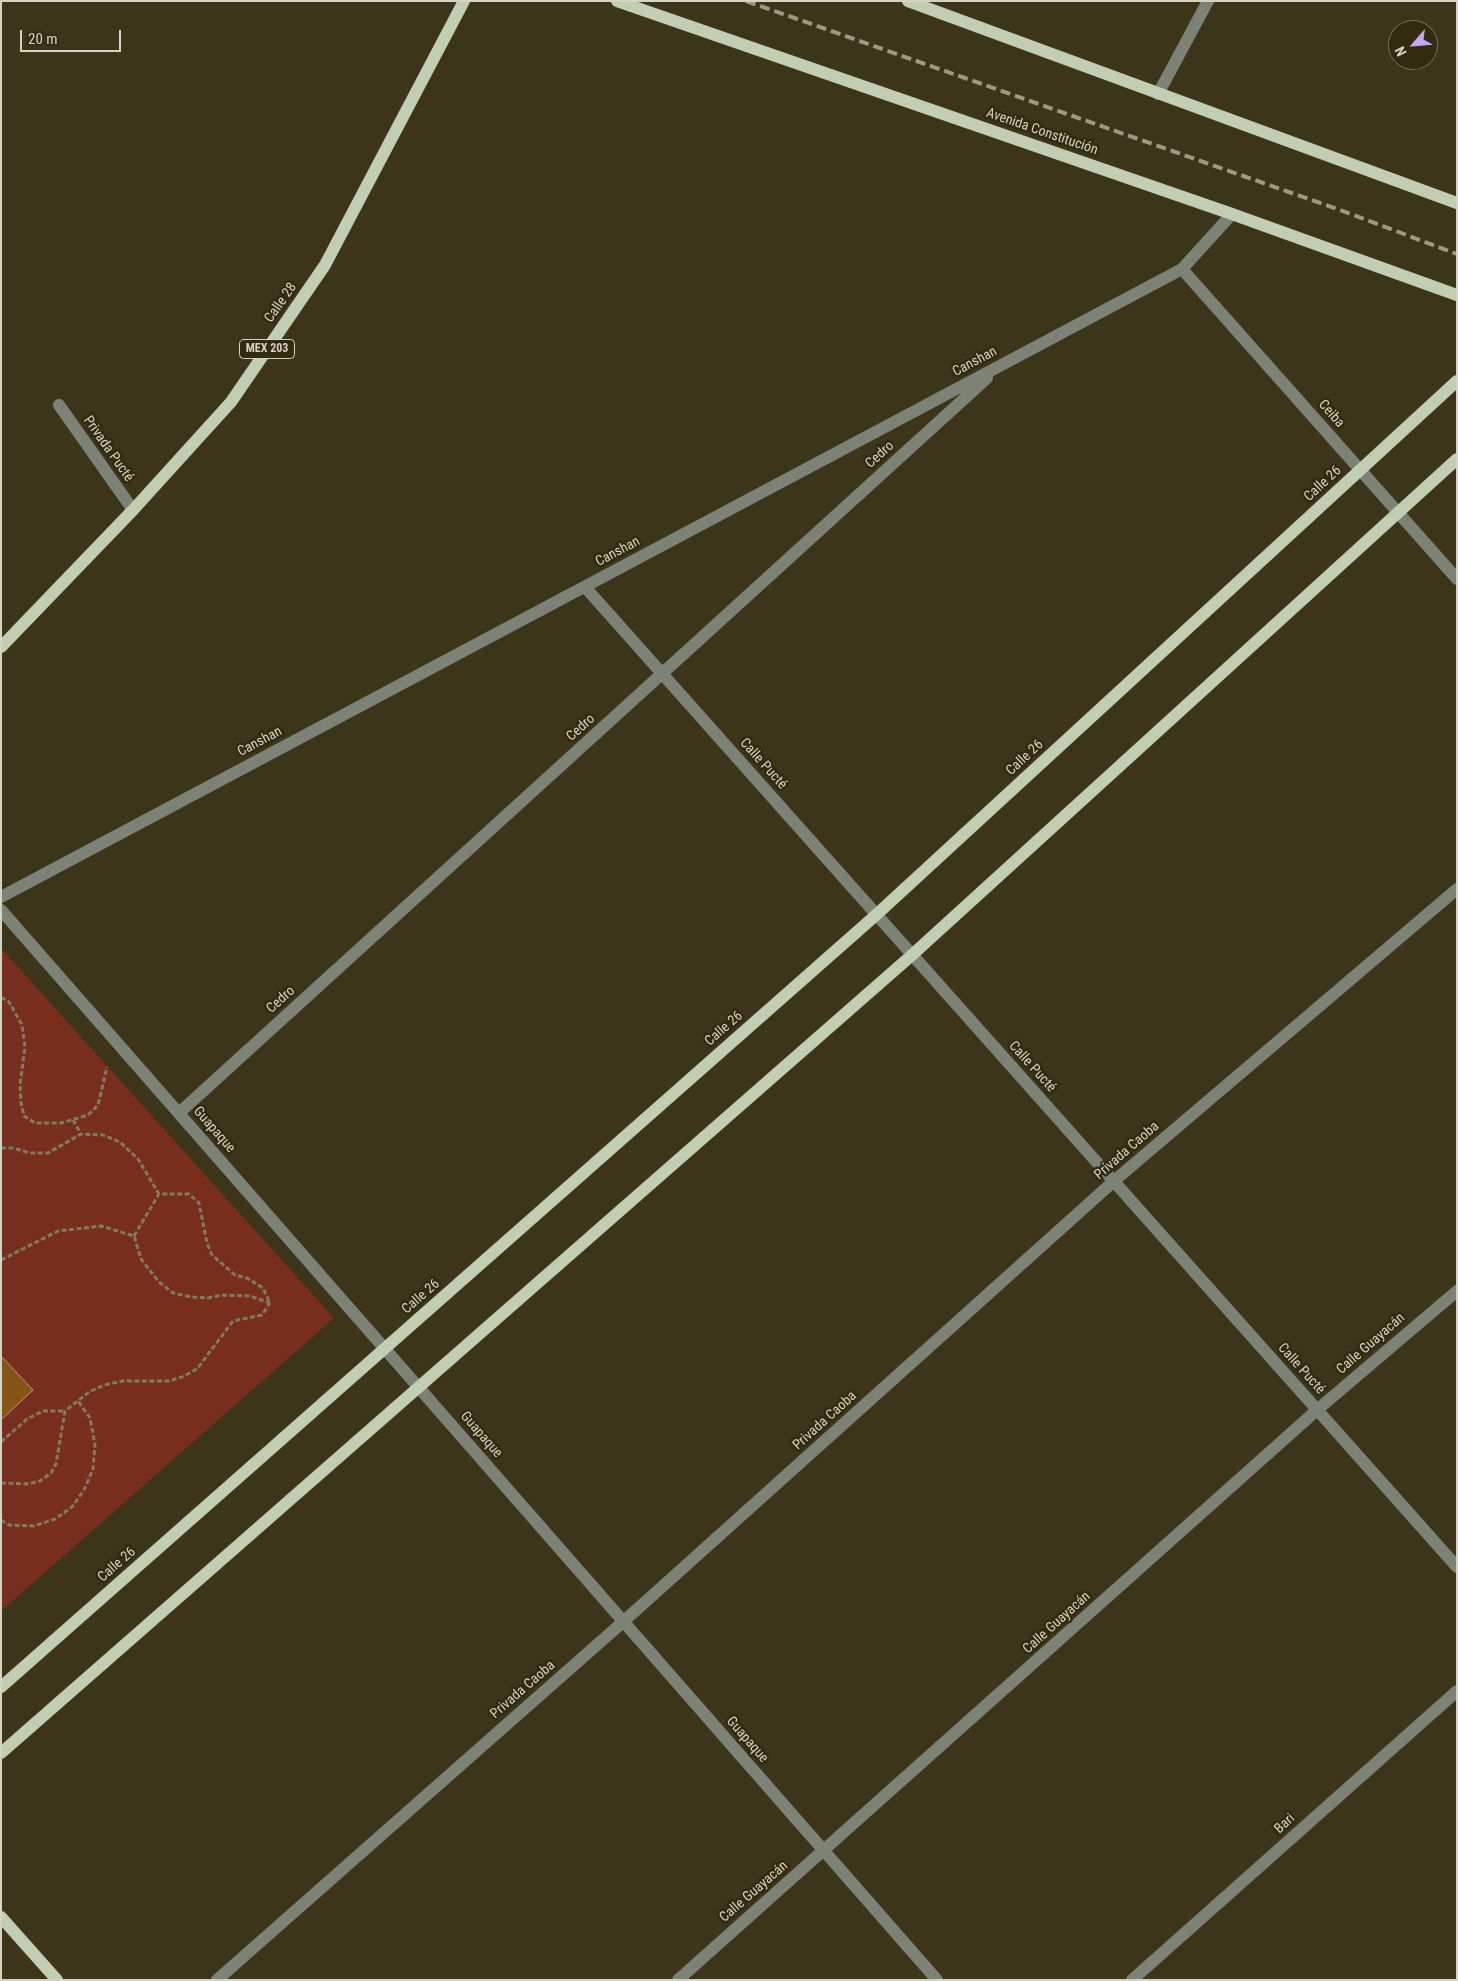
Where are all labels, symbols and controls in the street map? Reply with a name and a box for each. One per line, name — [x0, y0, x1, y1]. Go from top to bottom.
scale bar — [22, 20, 124, 52]
north arrow — [1388, 20, 1438, 70]
text: 20 m — [28, 30, 58, 48]
text: N — [1391, 44, 1410, 59]
street label: Avenida Constitución — [984, 105, 1100, 159]
street label: Calle 28 — [261, 280, 301, 326]
road number: MEX 203 — [240, 339, 294, 358]
street label: Canshan — [950, 343, 1000, 381]
street label: Ceiba — [1314, 397, 1348, 431]
street label: Privada Pucté — [79, 413, 137, 485]
street label: Cedro — [862, 438, 898, 472]
street label: Calle 26 — [1301, 463, 1345, 505]
street label: Canshan — [593, 533, 643, 571]
street label: Cedro — [563, 711, 599, 745]
street label: Canshan — [235, 723, 285, 761]
street label: Calle Pucté — [736, 735, 790, 793]
street label: Calle 26 — [1003, 737, 1047, 779]
street label: Cedro — [263, 983, 299, 1017]
street label: Calle 26 — [702, 1008, 746, 1050]
street label: Calle Pucté — [1005, 1038, 1059, 1096]
street label: Guapaque — [189, 1103, 239, 1157]
street label: Privada Caoba — [1091, 1118, 1163, 1184]
street label: Calle 26 — [399, 1276, 443, 1318]
street label: Calle Guayacán — [1333, 1310, 1409, 1378]
street label: Calle Pucté — [1274, 1340, 1328, 1398]
street label: Privada Caoba — [790, 1388, 860, 1454]
street label: Guapaque — [456, 1408, 506, 1462]
street label: Calle 26 — [95, 1544, 139, 1586]
street label: Calle Guayacán — [1020, 1588, 1094, 1658]
street label: Privada Caoba — [487, 1657, 559, 1723]
street label: Guapaque — [722, 1713, 772, 1767]
street label: Bari — [1271, 1810, 1299, 1838]
street label: Calle Guayacán — [716, 1858, 792, 1926]

